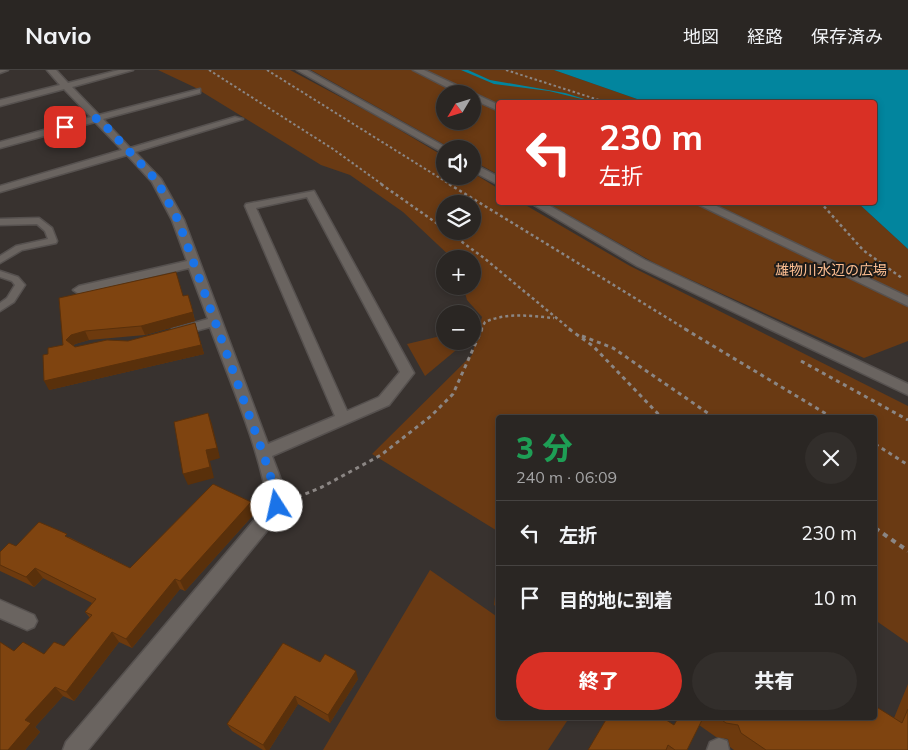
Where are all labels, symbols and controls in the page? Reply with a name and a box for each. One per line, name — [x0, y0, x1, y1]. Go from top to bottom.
text: Navio — [25, 20, 91, 50]
text: 地図 — [683, 25, 719, 48]
text: 経路 — [747, 25, 783, 48]
text: 保存済み — [811, 25, 883, 48]
north arrow — [436, 85, 481, 130]
map controls — [436, 85, 481, 350]
pin — [44, 106, 86, 148]
icon: arrive — [51, 113, 79, 141]
text: 230 m — [599, 115, 703, 159]
icon: left — [516, 120, 581, 185]
button: sound — [436, 140, 481, 185]
text: 左折 — [599, 162, 643, 190]
button: layers — [436, 195, 481, 240]
button: + — [436, 250, 481, 295]
park label: 雄物川水辺の広場 — [775, 261, 887, 279]
button: − — [436, 305, 481, 350]
text: 3 分 — [516, 429, 572, 467]
button: close — [805, 432, 857, 484]
text: 240 m · 06:09 — [516, 467, 617, 487]
position arrow — [250, 479, 302, 531]
icon: left — [516, 519, 544, 547]
text: 230 m — [801, 521, 857, 545]
text: 左折 — [559, 523, 597, 547]
icon: arrive — [516, 584, 544, 612]
text: 10 m — [813, 586, 857, 610]
text: 目的地に到着 — [559, 588, 673, 612]
button: 終了 — [516, 652, 682, 710]
button: 共有 — [692, 652, 857, 710]

